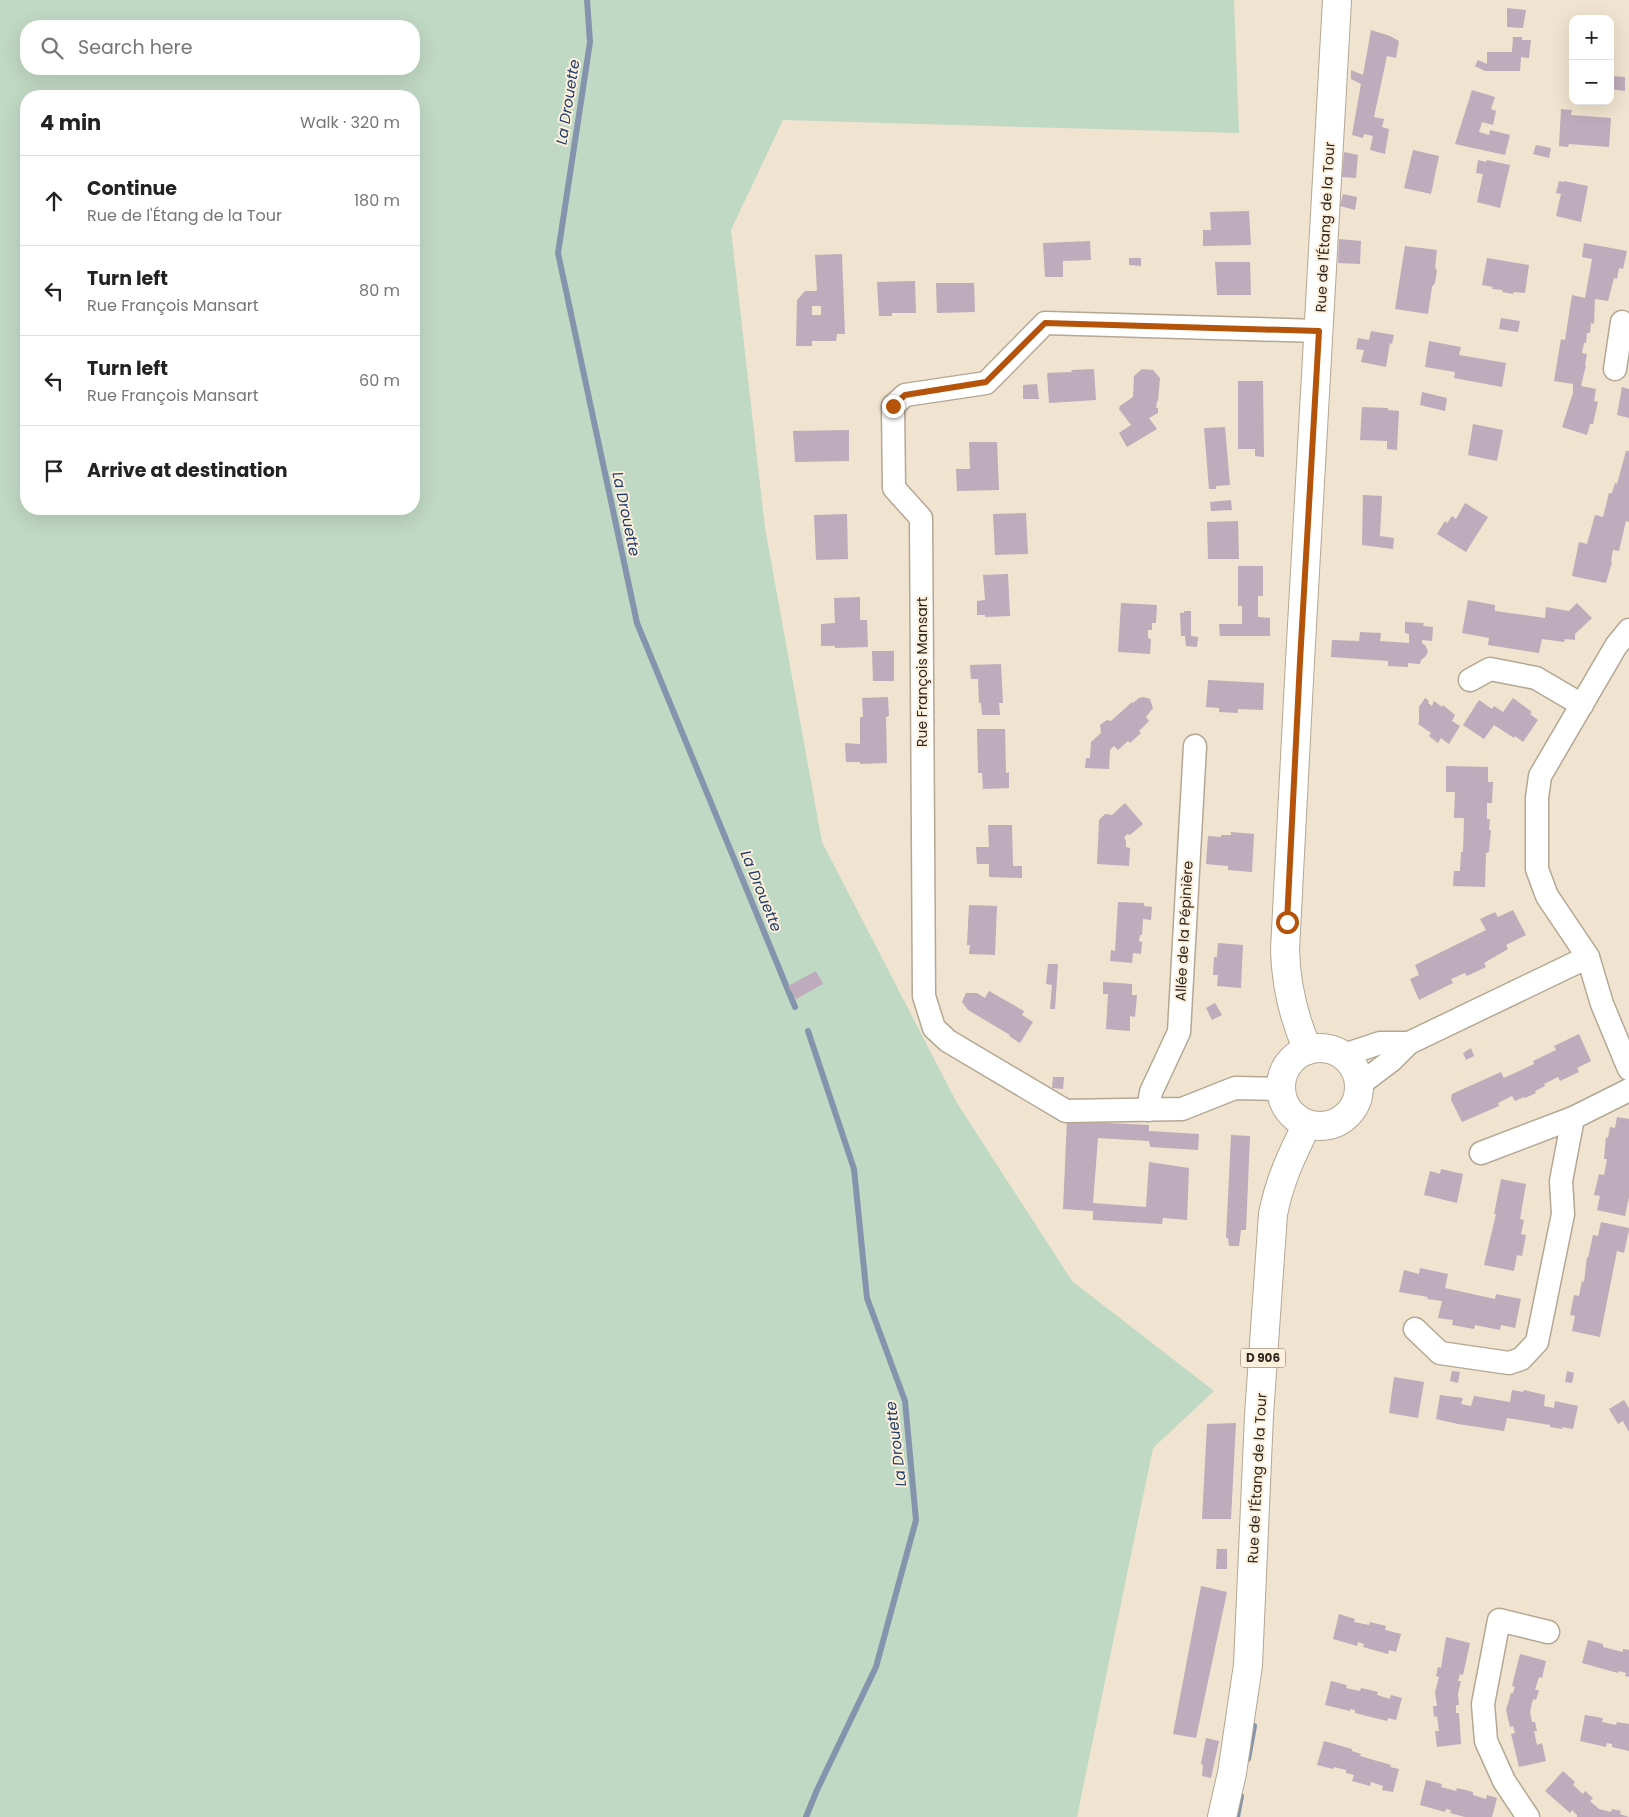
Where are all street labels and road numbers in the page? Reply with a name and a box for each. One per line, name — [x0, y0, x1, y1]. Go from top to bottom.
street label: Rue de l'Étang de la Tour — [1311, 141, 1339, 313]
street label: Rue François Mansart — [912, 597, 932, 747]
street label: Allée de la Pépinière — [1170, 860, 1198, 1002]
road number: D 906 — [1240, 1349, 1286, 1368]
street label: Rue de l'Étang de la Tour — [1243, 1392, 1271, 1564]

